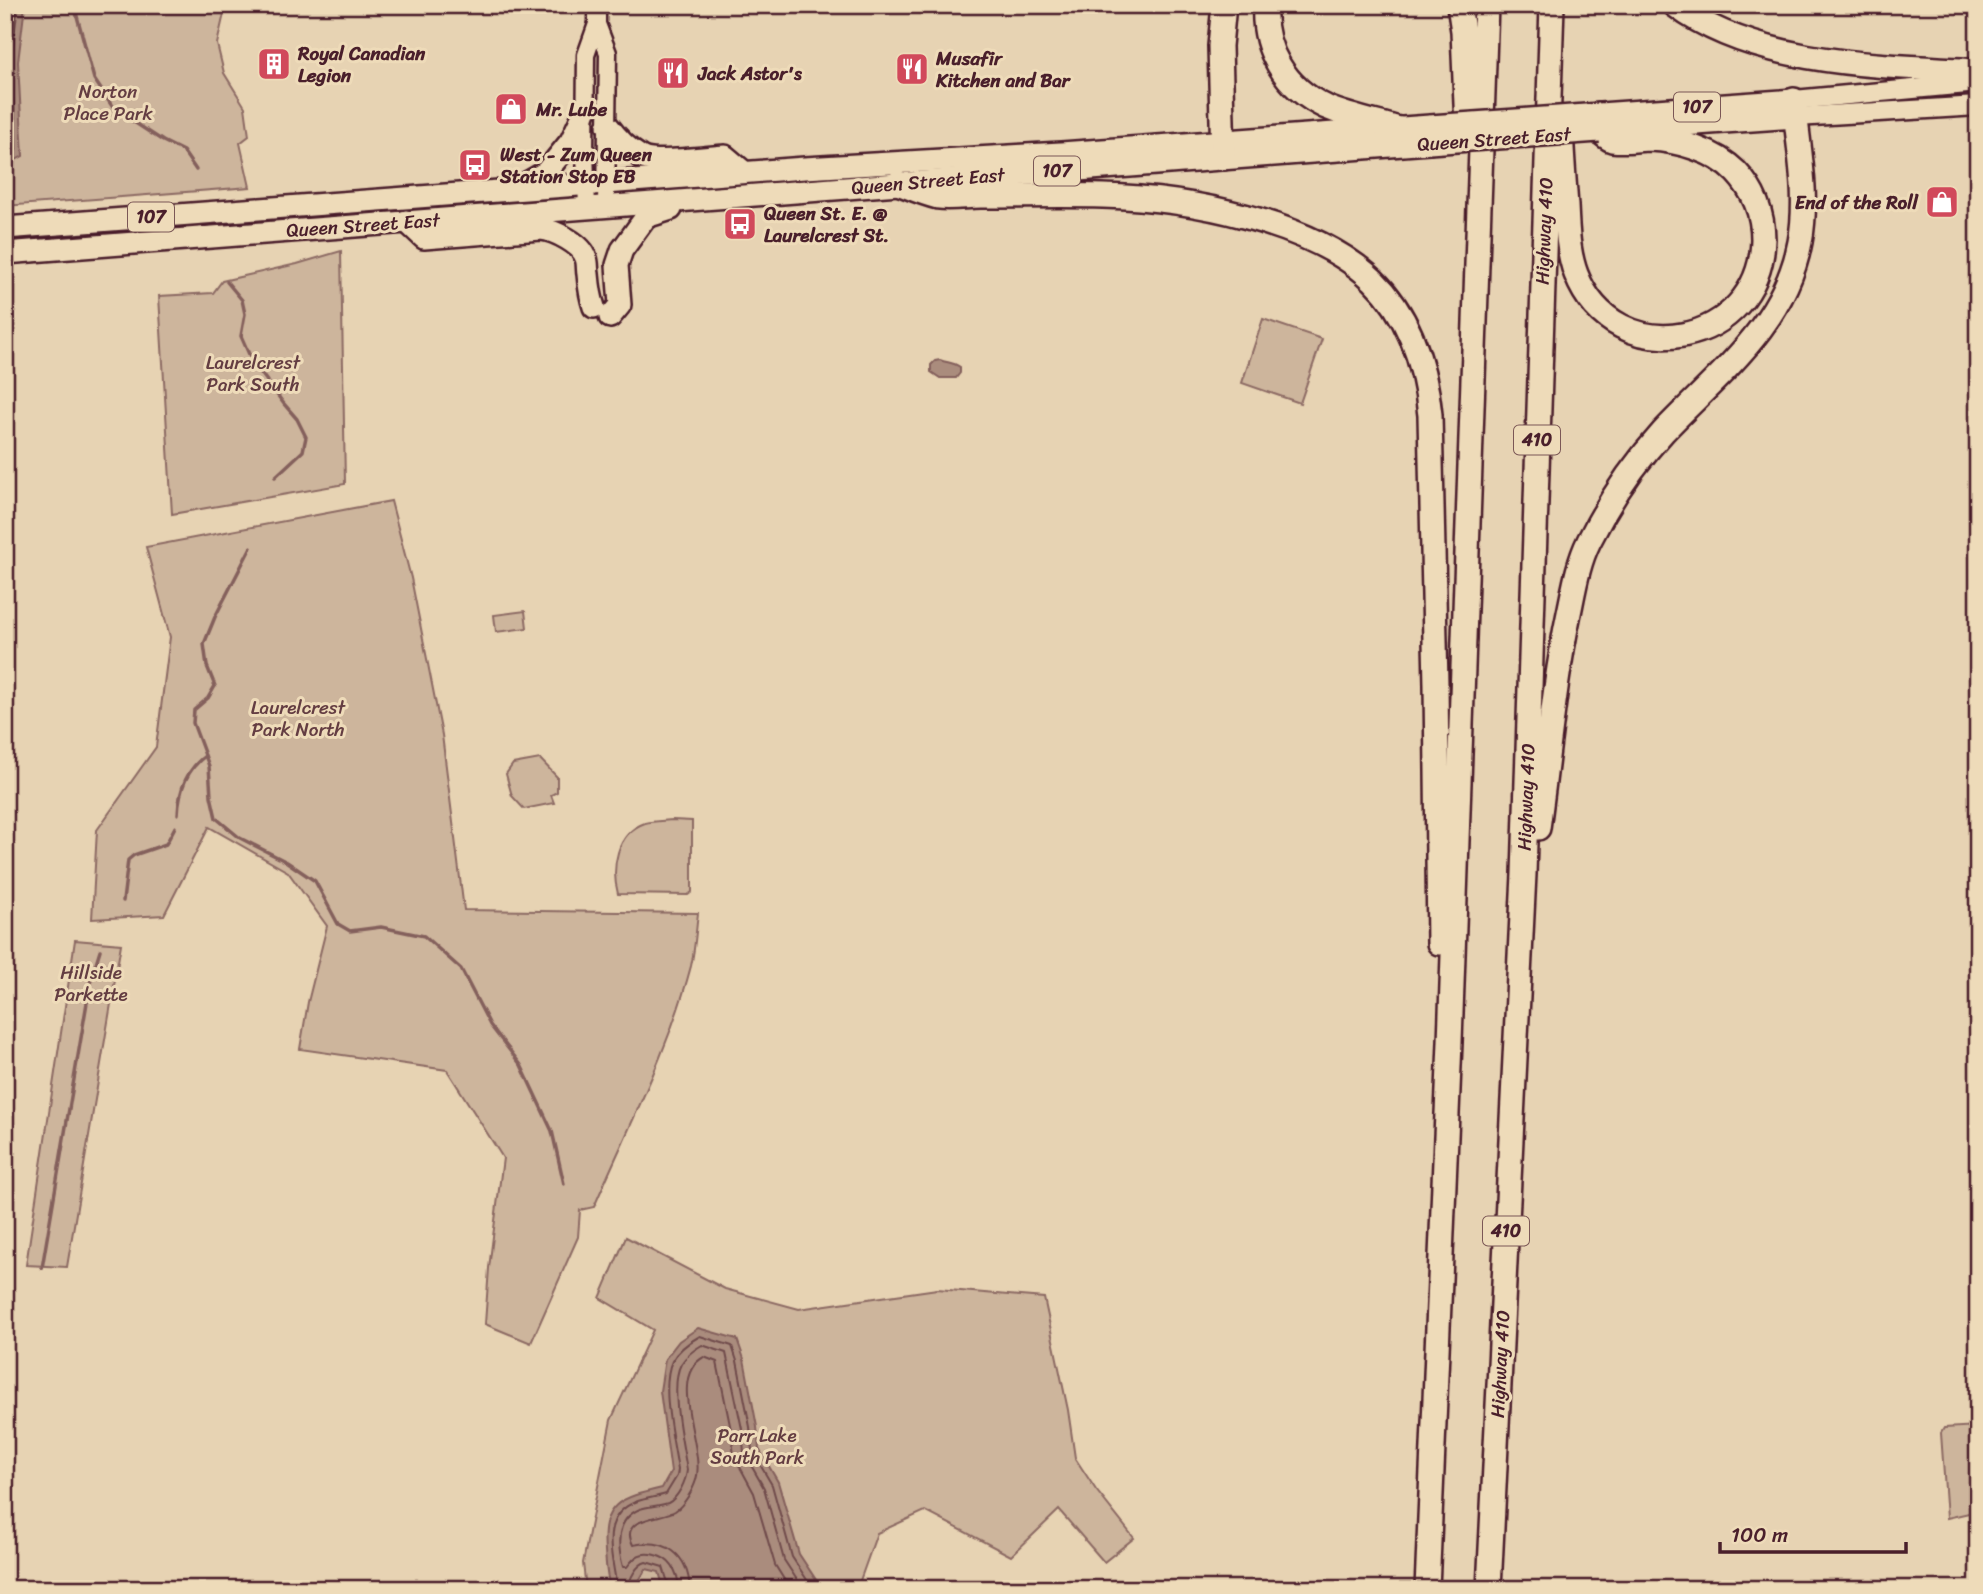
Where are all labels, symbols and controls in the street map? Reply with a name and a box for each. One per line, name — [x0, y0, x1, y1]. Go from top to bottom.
place label: Royal Canadian Legion — [297, 37, 426, 92]
place label: Musafir Kitchen and Bar — [935, 42, 1072, 97]
building icon: Royal Canadian Legion — [255, 45, 293, 83]
restaurant icon: Musafir Kitchen and Bar — [893, 50, 931, 88]
restaurant icon: Jack Astor's — [654, 54, 692, 92]
place label: Jack Astor's — [697, 57, 803, 90]
park label: Norton Place Park — [63, 75, 154, 130]
shop icon: Mr. Lube — [492, 90, 530, 128]
road number: 107 — [1674, 92, 1720, 122]
place label: Mr. Lube — [535, 93, 608, 126]
street label: Queen Street East — [1416, 117, 1573, 161]
place label: West - Zum Queen Station Stop EB — [499, 138, 653, 193]
bus stop icon: West - Zum Queen Station Stop EB — [456, 146, 494, 184]
road number: 107 — [1034, 156, 1080, 186]
street label: Queen Street East — [850, 158, 1007, 204]
street label: Highway 410 — [1526, 177, 1562, 285]
shop icon: End of the Roll — [1923, 183, 1961, 221]
place label: End of the Roll — [1795, 186, 1920, 219]
place label: Queen St. E. @ Laurelcrest St. — [764, 197, 889, 252]
road number: 107 — [128, 202, 174, 232]
street label: Queen Street East — [285, 203, 442, 247]
bus stop icon: Queen St. E. @ Laurelcrest St. — [721, 205, 759, 243]
park label: Laurelcrest Park South — [206, 346, 301, 401]
road number: 410 — [1514, 426, 1560, 454]
park label: Laurelcrest Park North — [251, 691, 346, 746]
street label: Highway 410 — [1508, 743, 1544, 851]
park label: Hillside Parkette — [54, 956, 128, 1011]
road number: 410 — [1483, 1216, 1529, 1246]
street label: Highway 410 — [1481, 1309, 1519, 1419]
park label: Parr Lake South Park — [710, 1419, 805, 1474]
scale bar — [1720, 1510, 1906, 1554]
text: 100 m — [1731, 1516, 1788, 1554]

